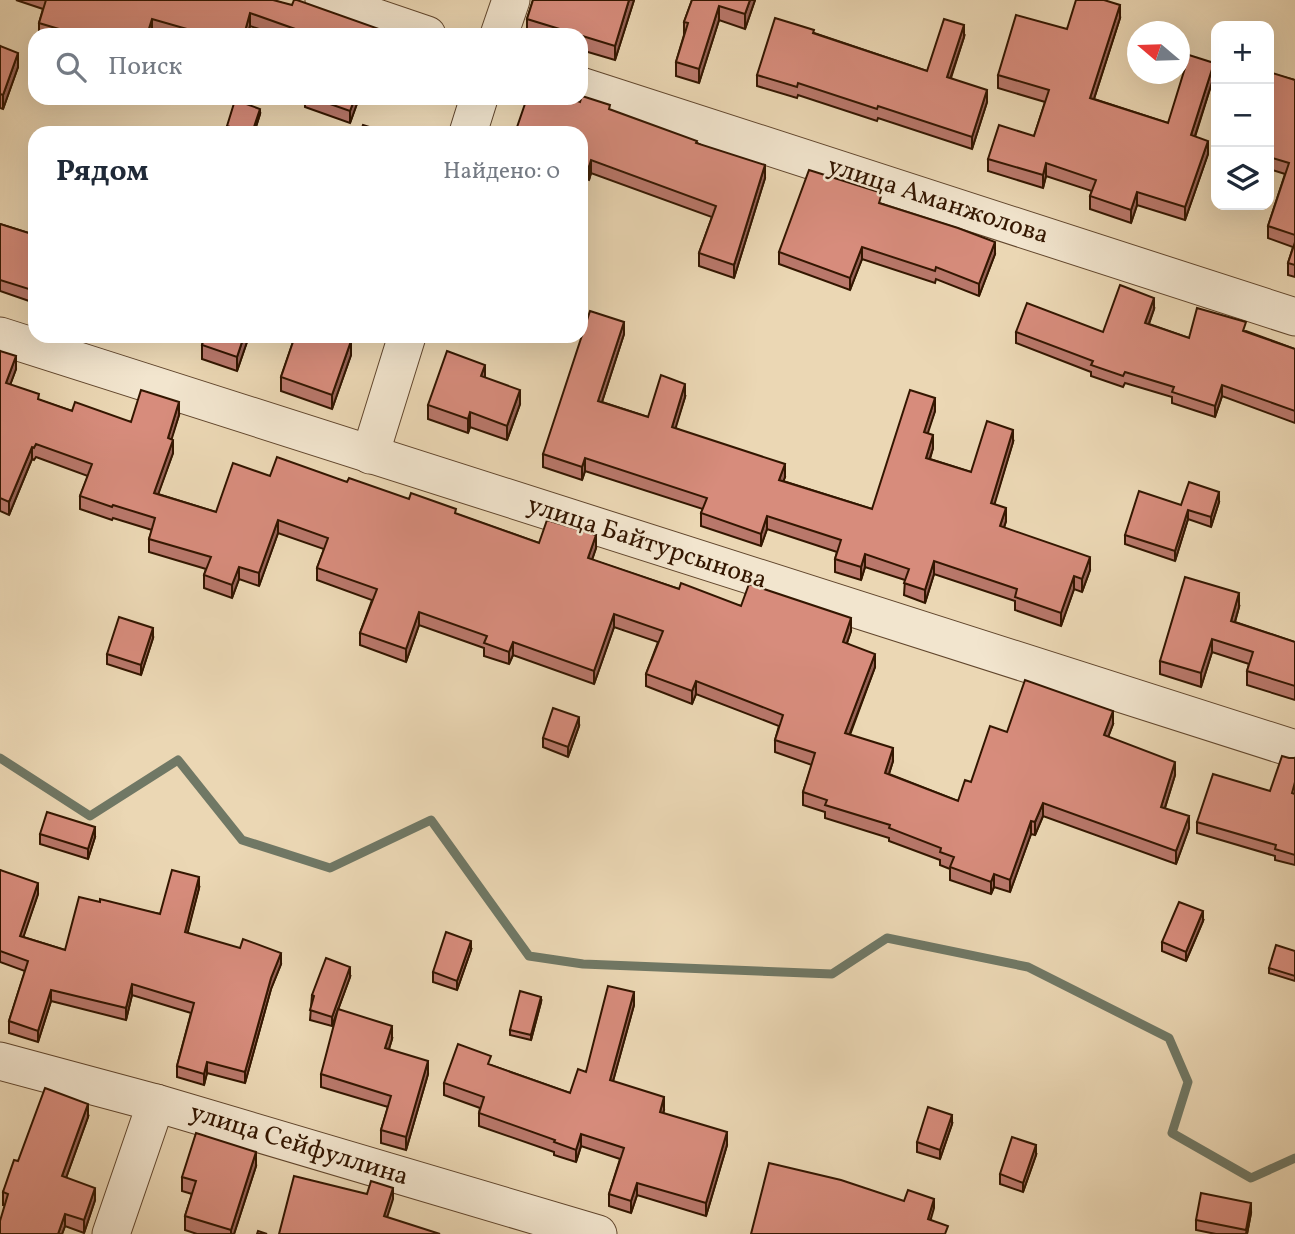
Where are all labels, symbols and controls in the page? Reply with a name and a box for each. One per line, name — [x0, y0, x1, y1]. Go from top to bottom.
north arrow — [1127, 21, 1190, 84]
map controls — [1211, 21, 1274, 210]
button: + — [1211, 21, 1274, 84]
search box — [28, 28, 588, 105]
icon: search — [52, 48, 90, 86]
text: Поиск — [108, 49, 182, 85]
button: − — [1211, 84, 1274, 147]
button: layers — [1211, 147, 1274, 210]
street label: улица Аманжолова — [823, 148, 1053, 254]
text: Рядом — [56, 151, 149, 193]
text: Найдено: 0 — [443, 156, 560, 188]
street label: улица Байтурсынова — [523, 487, 771, 599]
street label: улица Сейфуллина — [185, 1095, 413, 1195]

